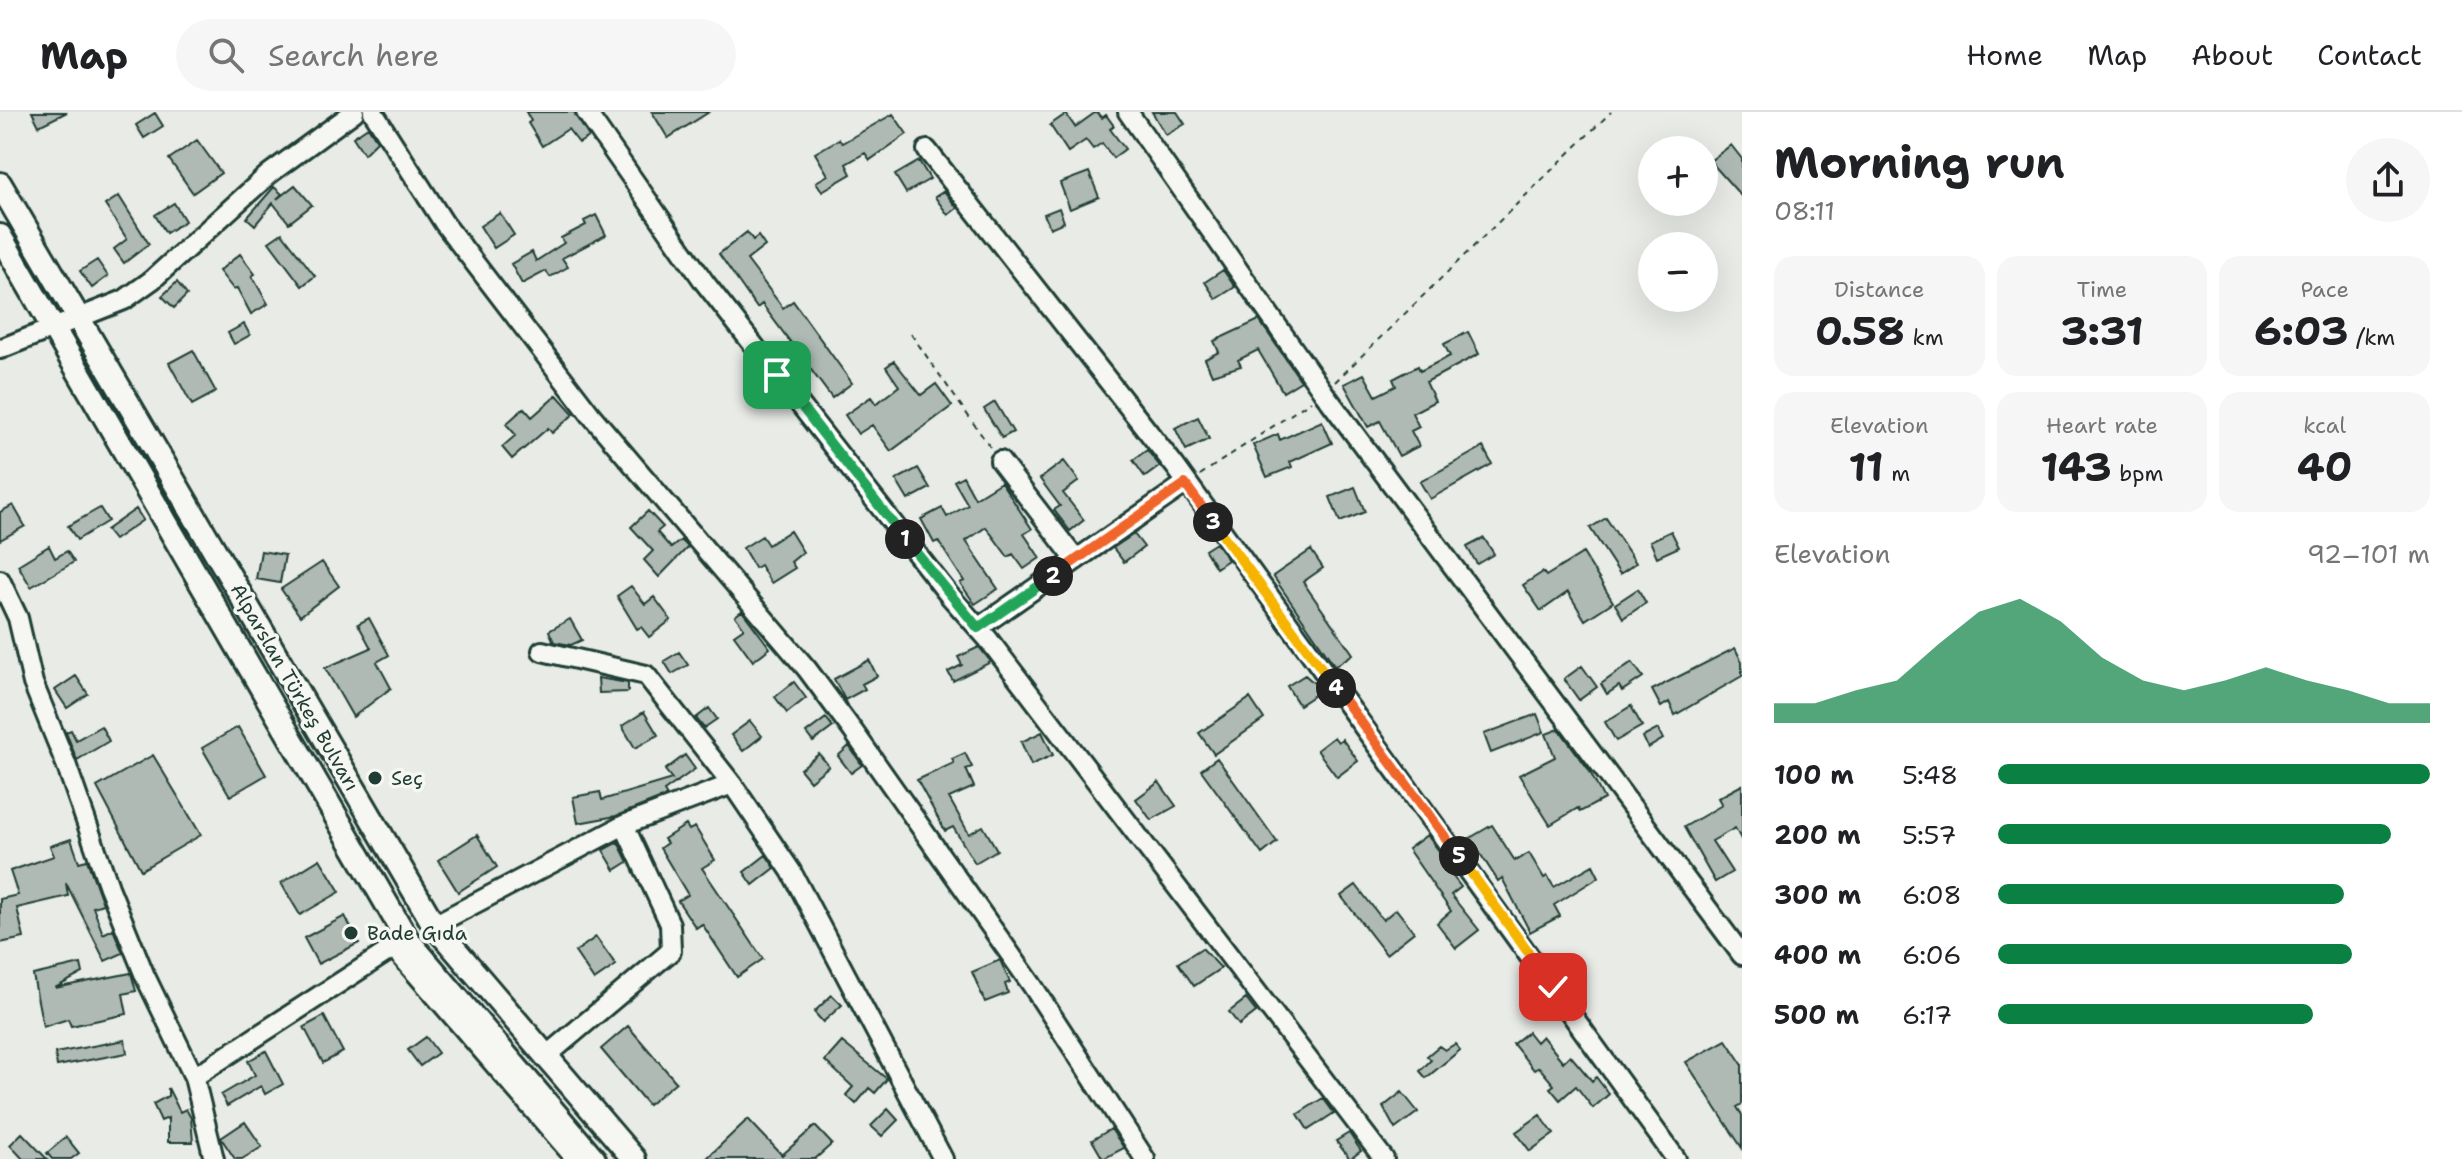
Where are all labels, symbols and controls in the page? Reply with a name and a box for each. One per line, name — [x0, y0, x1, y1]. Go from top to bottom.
search box — [176, 19, 736, 91]
text: Map — [40, 30, 128, 81]
icon: search — [204, 33, 248, 77]
text: Search here — [268, 35, 439, 76]
text: Home — [1966, 36, 2043, 74]
text: Map — [2087, 36, 2147, 74]
text: About — [2191, 36, 2273, 74]
text: Contact — [2317, 36, 2422, 74]
text: Morning run — [1774, 133, 2065, 192]
map controls — [1638, 136, 1718, 312]
button: + — [1638, 136, 1718, 216]
button: share — [2346, 138, 2430, 222]
text: 08:11 — [1774, 193, 1835, 228]
button: − — [1638, 232, 1718, 312]
text: Distance — [1834, 275, 1924, 304]
text: Time — [2077, 275, 2127, 304]
text: Pace — [2300, 275, 2349, 304]
text: 0.58 — [1815, 304, 1905, 358]
text: 3:31 — [2060, 304, 2144, 358]
text: 6:03 — [2254, 304, 2348, 358]
text: km — [1905, 323, 1944, 352]
text: /km — [2348, 323, 2395, 352]
pin — [743, 341, 811, 409]
icon: arrive — [755, 353, 799, 397]
text: Elevation — [1830, 411, 1929, 440]
text: Heart rate — [2046, 411, 2158, 440]
text: kcal — [2303, 411, 2346, 440]
text: 11 — [1848, 440, 1884, 494]
text: 143 — [2040, 440, 2112, 494]
text: 40 — [2297, 440, 2353, 494]
text: m — [1884, 459, 1910, 488]
text: bpm — [2112, 459, 2164, 488]
pin: 3 — [1193, 502, 1233, 542]
text: 3 — [1205, 507, 1221, 536]
pin: 1 — [885, 519, 925, 559]
text: 1 — [900, 524, 910, 553]
text: Elevation — [1774, 536, 1890, 571]
text: 92–101 m — [2307, 536, 2430, 571]
pin: 2 — [1033, 556, 1073, 596]
text: 2 — [1045, 561, 1061, 590]
street label: Alparslan Türkeş Bulvarı — [225, 578, 365, 796]
pin: 4 — [1316, 668, 1356, 708]
text: 4 — [1328, 673, 1344, 702]
text: 100 m — [1774, 757, 1854, 792]
text: 5:48 — [1902, 757, 1958, 792]
place label: Seç — [391, 765, 423, 791]
marker: Seç — [366, 769, 384, 787]
text: 200 m — [1774, 817, 1861, 852]
text: 5:57 — [1902, 817, 1956, 852]
pin: 5 — [1439, 836, 1479, 876]
text: 5 — [1452, 841, 1466, 870]
text: 300 m — [1774, 877, 1861, 912]
text: 6:08 — [1902, 877, 1962, 912]
place label: Bade Gıda — [367, 920, 468, 946]
marker: Bade Gıda — [342, 924, 360, 942]
text: 400 m — [1774, 937, 1861, 972]
text: 6:06 — [1902, 937, 1961, 972]
pin — [1519, 953, 1587, 1021]
icon: check — [1531, 965, 1575, 1009]
text: 500 m — [1774, 997, 1859, 1032]
text: 6:17 — [1902, 997, 1952, 1032]

